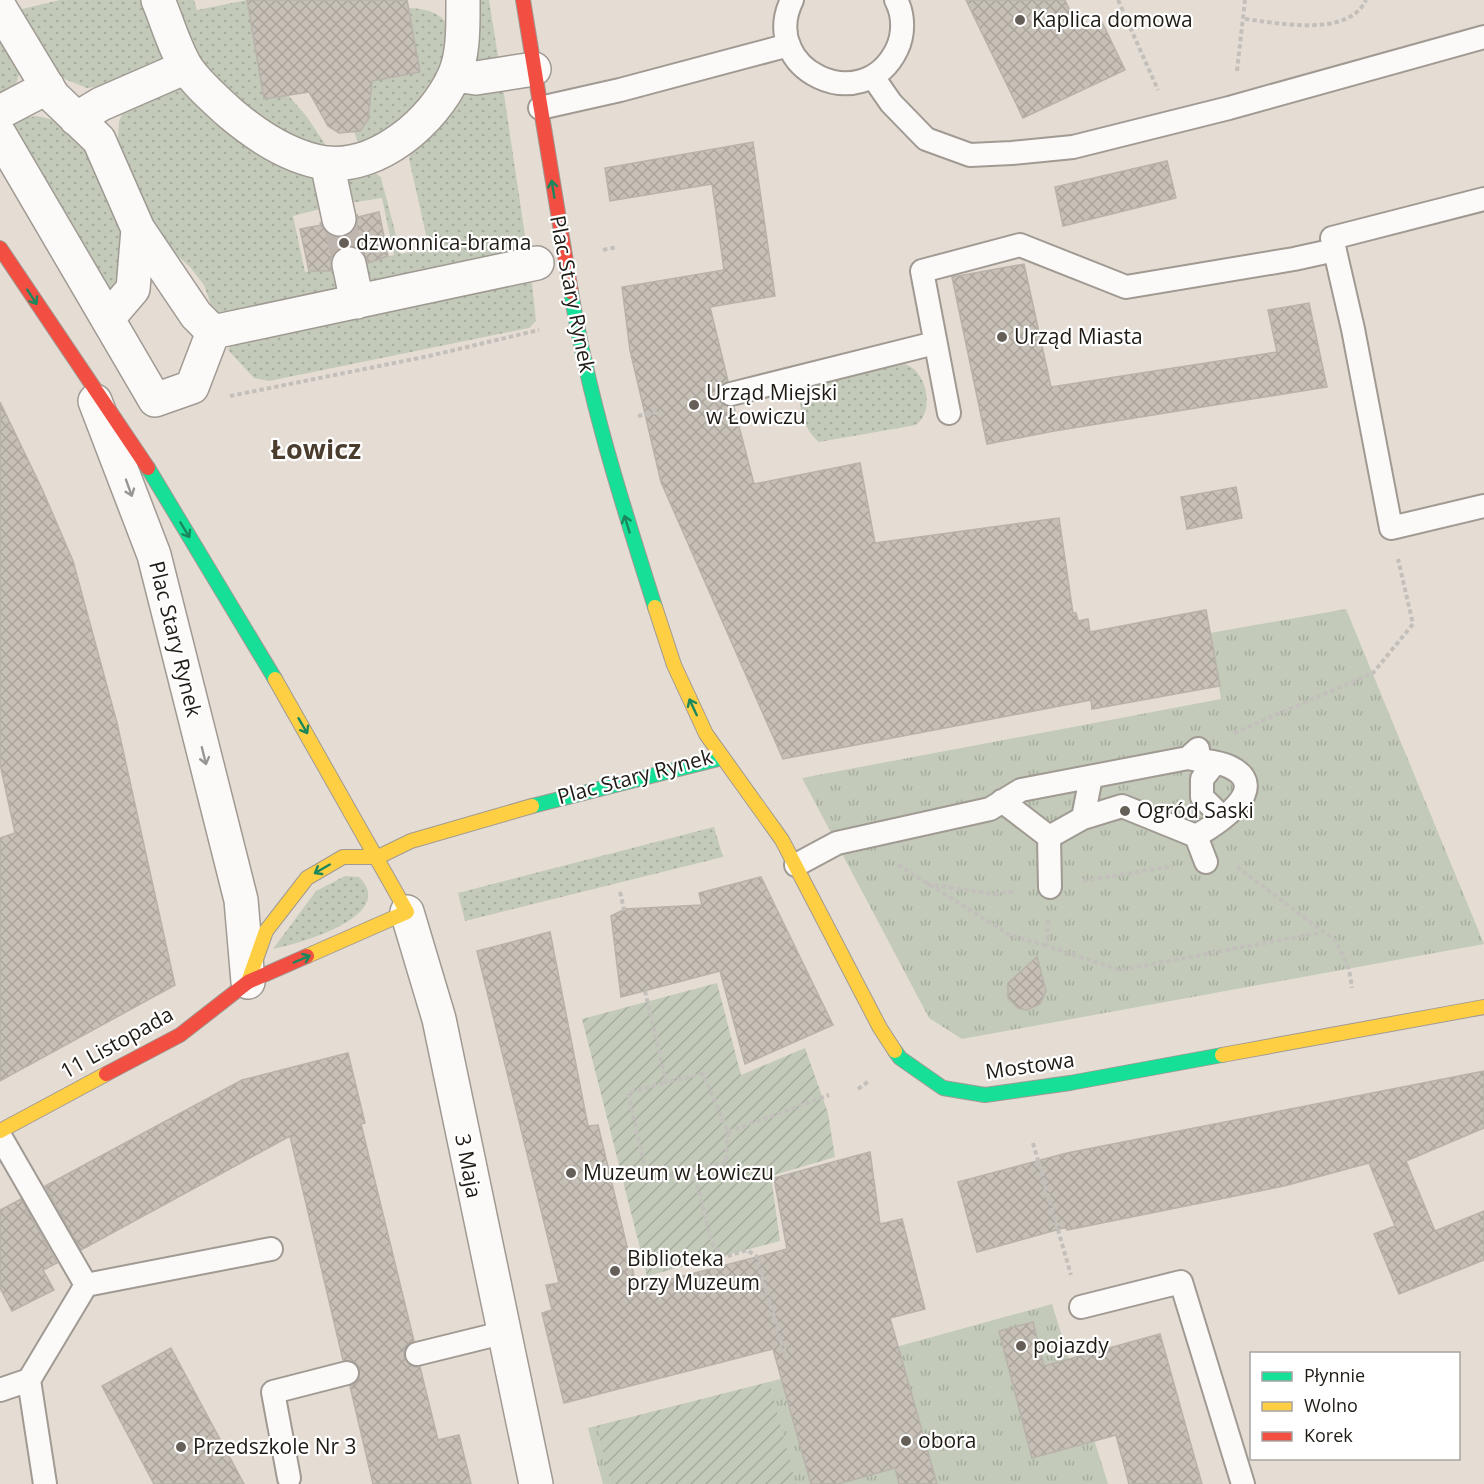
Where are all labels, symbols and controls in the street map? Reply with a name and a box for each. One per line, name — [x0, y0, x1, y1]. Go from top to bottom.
place label: Kaplica domowa — [1032, 5, 1193, 33]
marker: Kaplica domowa — [1013, 13, 1027, 27]
one-way arrow — [547, 179, 558, 199]
street label: Plac Stary Rynek — [544, 213, 602, 375]
place label: dzwonnica-brama — [356, 228, 531, 256]
marker: dzwonnica-brama — [337, 236, 351, 250]
one-way arrow — [26, 288, 38, 305]
place label: Urząd Miasta — [1014, 322, 1143, 350]
marker: Urząd Miasta — [995, 330, 1009, 344]
place label: Urząd Miejski w Łowiczu — [706, 378, 837, 430]
marker: Urząd Miejski w Łowiczu — [687, 398, 701, 412]
district label: Łowicz — [271, 430, 361, 467]
one-way arrow — [124, 478, 135, 497]
one-way arrow — [621, 515, 632, 534]
one-way arrow — [180, 521, 192, 538]
street label: Plac Stary Rynek — [143, 558, 209, 720]
one-way arrow — [687, 698, 699, 716]
one-way arrow — [297, 717, 309, 734]
street label: Plac Stary Rynek — [554, 742, 715, 810]
one-way arrow — [199, 746, 211, 765]
place label: Ogród Saski — [1137, 796, 1254, 824]
marker: Ogród Saski — [1118, 804, 1132, 818]
one-way arrow — [314, 864, 331, 876]
one-way arrow — [292, 953, 311, 964]
street label: 11 Listopada — [55, 1000, 178, 1085]
street label: Mostowa — [984, 1045, 1076, 1085]
street label: 3 Maja — [449, 1131, 489, 1200]
place label: Muzeum w Łowiczu — [583, 1158, 774, 1186]
marker: Muzeum w Łowiczu — [564, 1166, 578, 1180]
place label: Biblioteka przy Muzeum — [627, 1244, 760, 1296]
marker: Biblioteka przy Muzeum — [608, 1264, 622, 1278]
place label: pojazdy — [1033, 1331, 1109, 1359]
marker: pojazdy — [1014, 1339, 1028, 1353]
legend — [1250, 1352, 1460, 1460]
text: Płynnie — [1304, 1363, 1365, 1387]
text: Wolno — [1304, 1393, 1358, 1417]
text: Korek — [1304, 1423, 1353, 1447]
place label: obora — [918, 1426, 976, 1454]
place label: Przedszkole Nr 3 — [193, 1432, 357, 1460]
marker: obora — [899, 1434, 913, 1448]
marker: Przedszkole Nr 3 — [174, 1440, 188, 1454]

